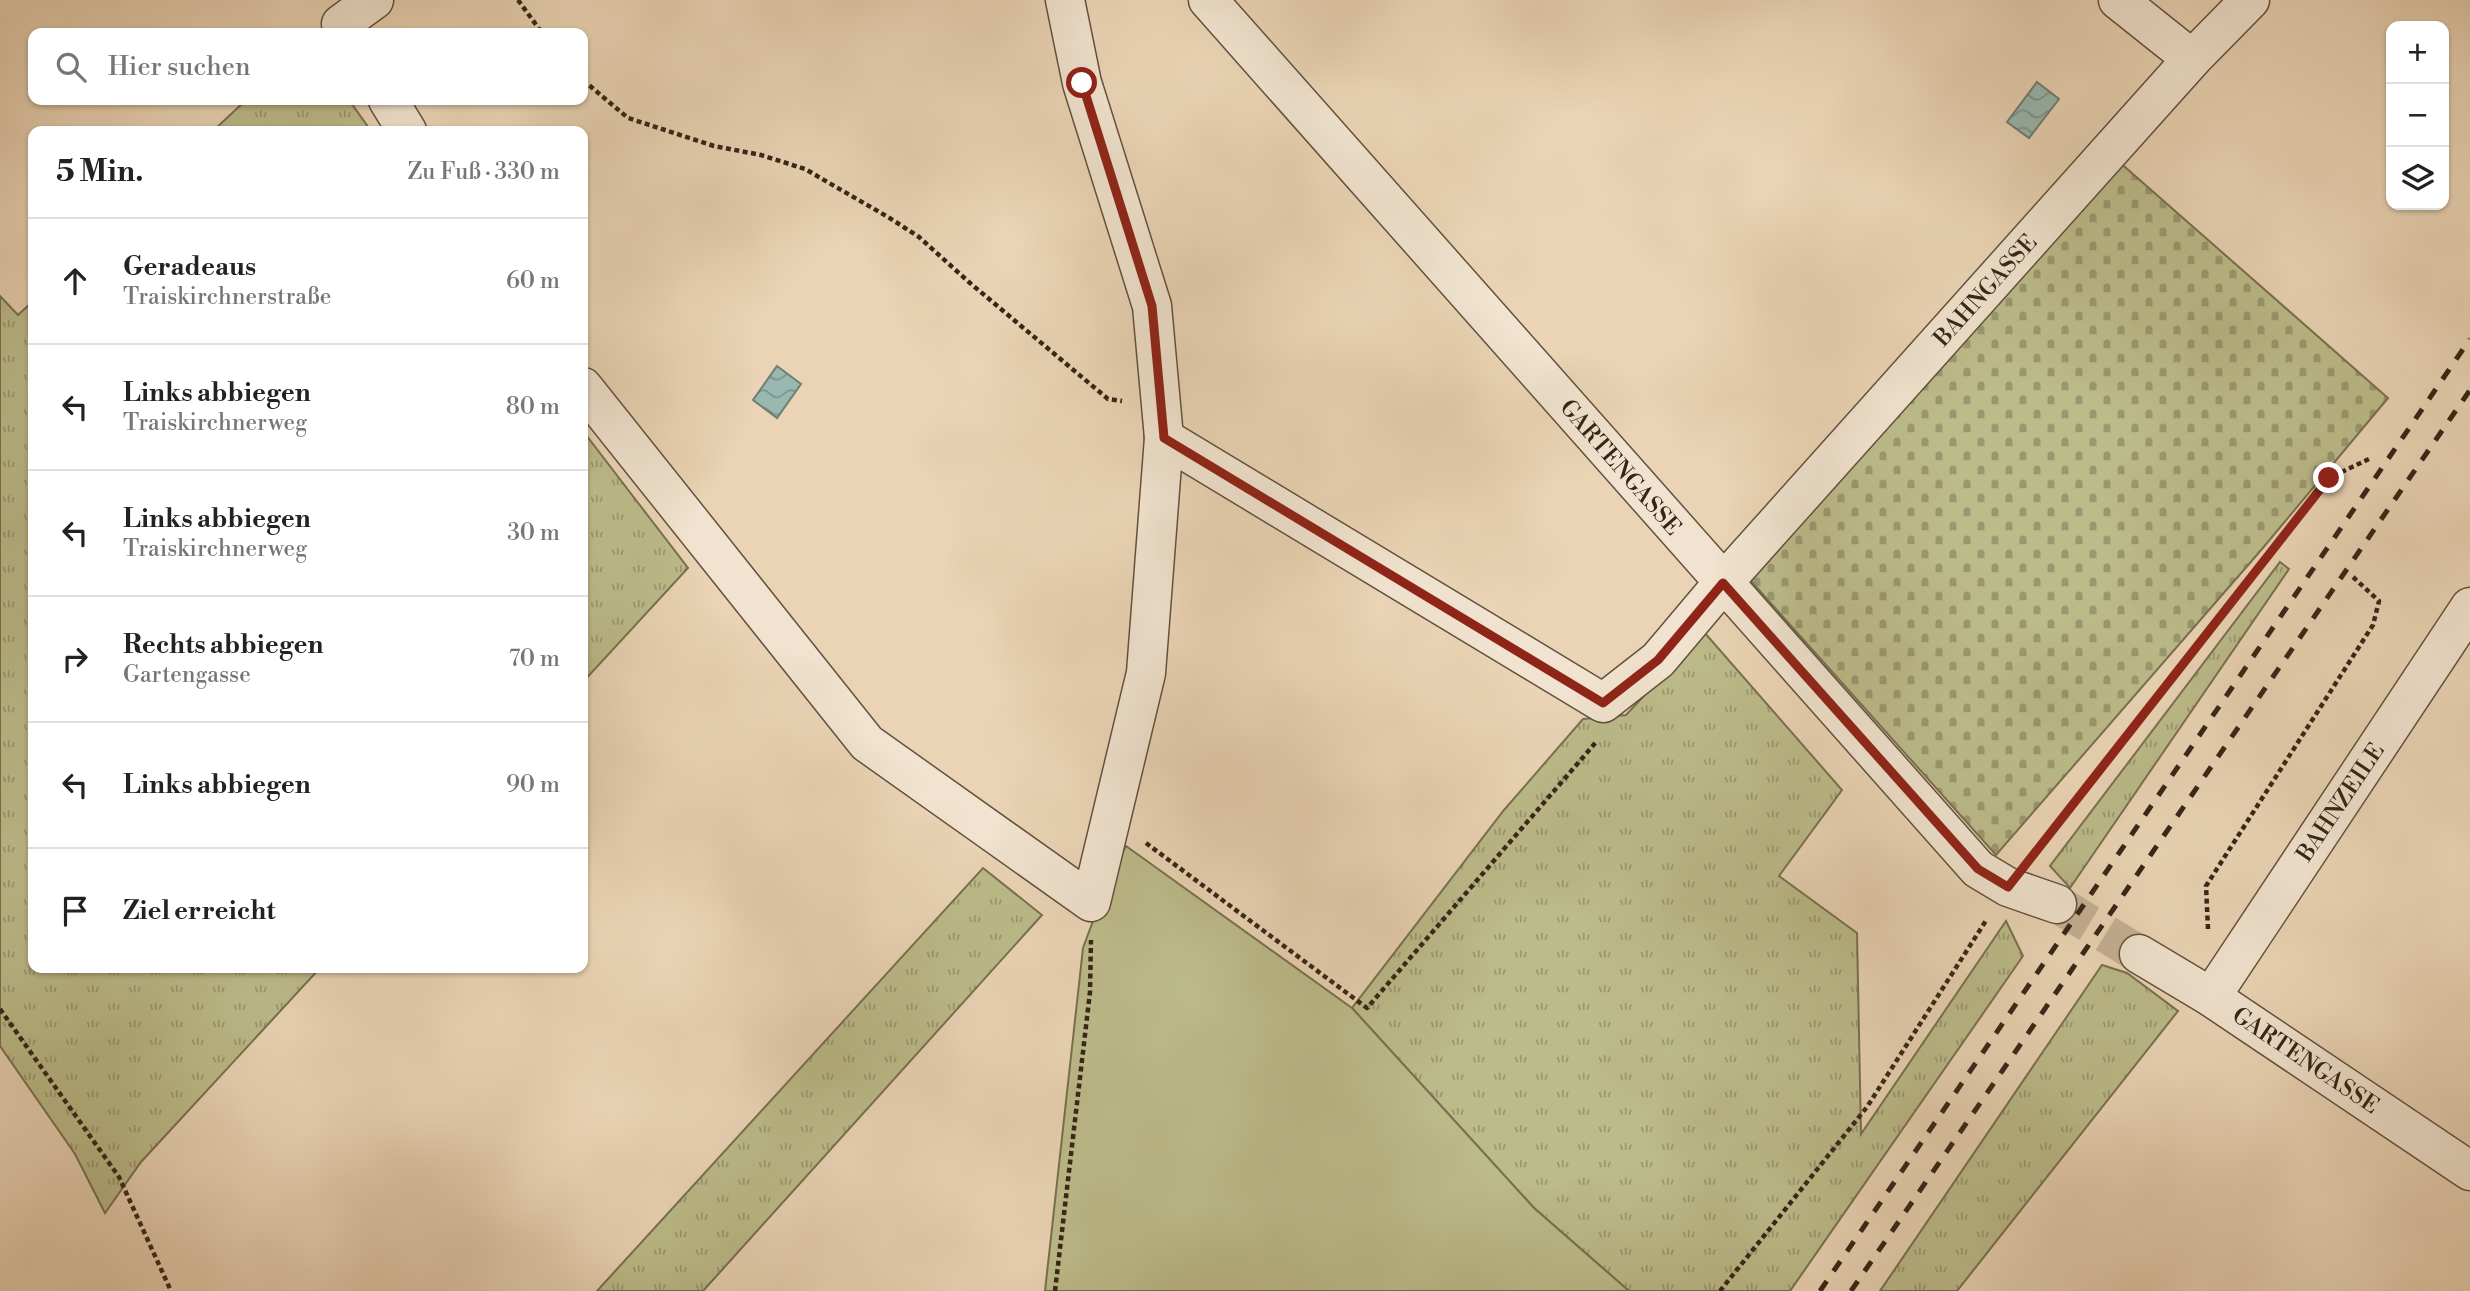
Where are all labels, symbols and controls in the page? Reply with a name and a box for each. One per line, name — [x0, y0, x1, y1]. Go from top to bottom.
map controls — [2386, 21, 2449, 210]
button: + — [2386, 21, 2449, 84]
search box — [28, 28, 588, 105]
icon: search — [52, 48, 90, 86]
text: Hier suchen — [108, 51, 250, 83]
route start — [1066, 67, 1097, 98]
button: − — [2386, 84, 2449, 147]
button: layers — [2386, 147, 2449, 210]
text: 5 Min. — [56, 153, 143, 191]
text: Zu Fuß · 330 m — [407, 158, 560, 186]
street label: BAHNGASSE — [1928, 229, 2043, 353]
text: Geradeaus — [123, 251, 256, 283]
icon: ahead — [56, 262, 94, 300]
text: 60 m — [506, 267, 560, 295]
text: Traiskirchnerstraße — [123, 283, 331, 311]
text: Links abbiegen — [123, 377, 311, 409]
icon: left — [56, 388, 94, 426]
text: 80 m — [506, 393, 560, 421]
street label: GARTENGASSE — [1554, 394, 1687, 541]
text: Traiskirchnerweg — [123, 409, 307, 437]
route end — [2313, 462, 2344, 493]
text: Links abbiegen — [123, 503, 311, 535]
icon: left — [56, 514, 94, 552]
text: 30 m — [507, 519, 560, 547]
text: Traiskirchnerweg — [123, 535, 307, 563]
text: Rechts abbiegen — [123, 629, 323, 661]
icon: right — [56, 640, 94, 678]
text: 70 m — [509, 645, 560, 673]
text: Gartengasse — [123, 661, 251, 689]
street label: BAHNZEILE — [2290, 738, 2391, 868]
icon: left — [56, 766, 94, 804]
text: Links abbiegen — [123, 769, 311, 801]
text: 90 m — [506, 771, 560, 799]
icon: arrive — [56, 892, 94, 930]
text: Ziel erreicht — [123, 895, 275, 927]
street label: GARTENGASSE — [2227, 1001, 2384, 1120]

